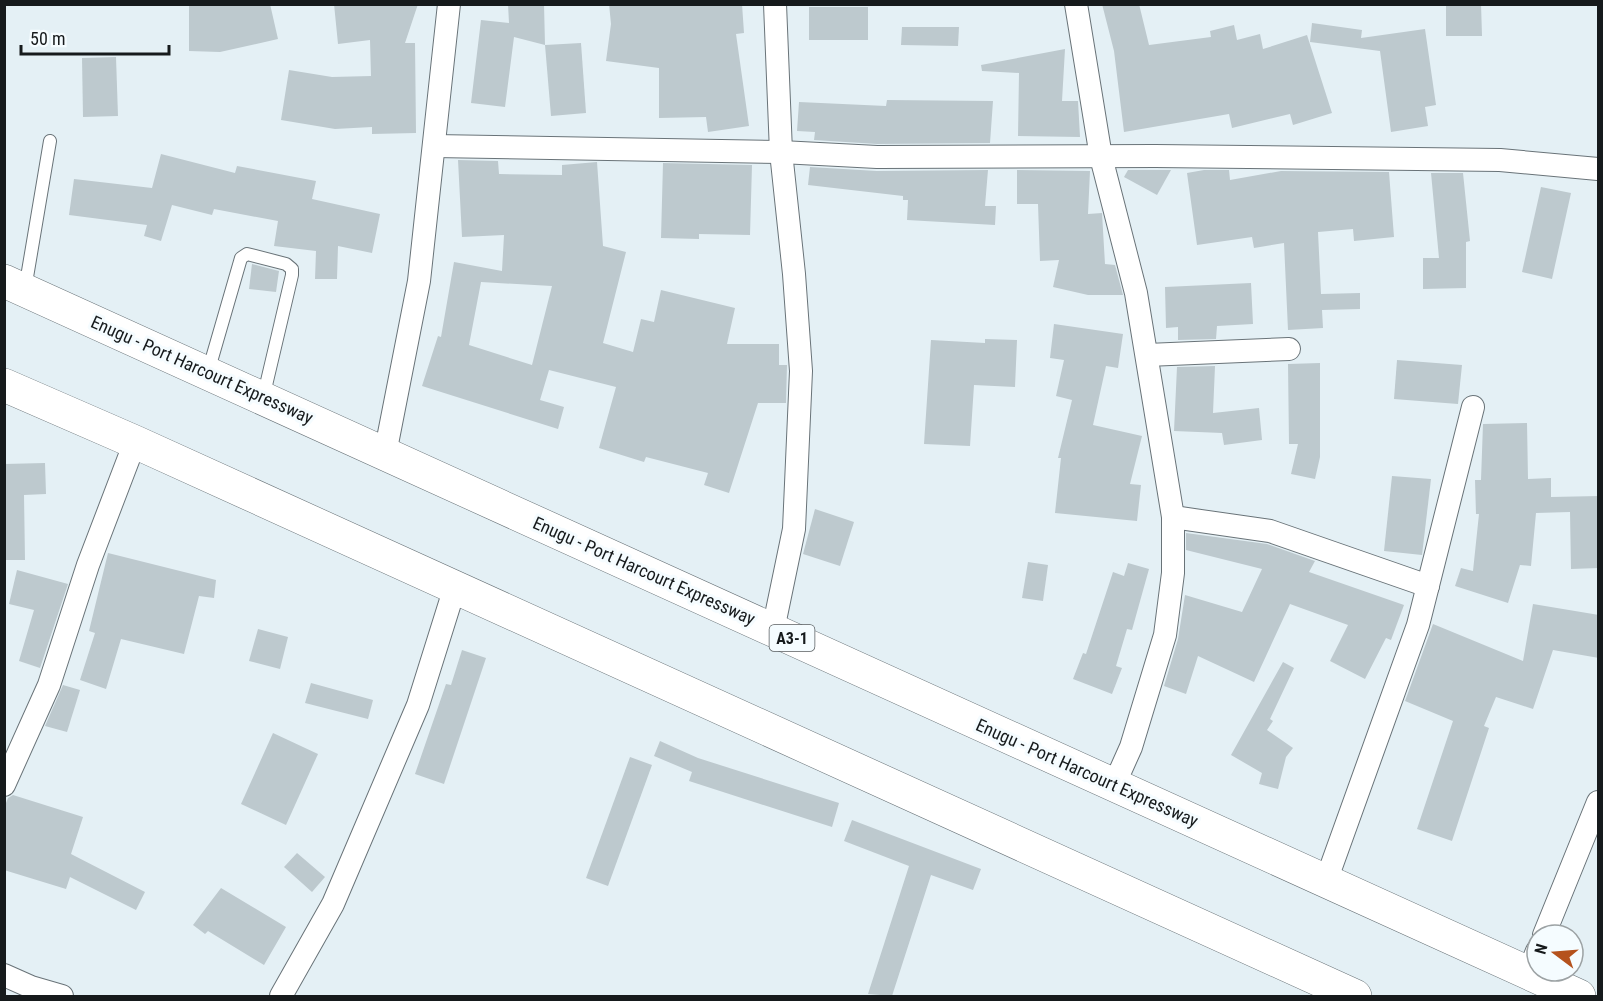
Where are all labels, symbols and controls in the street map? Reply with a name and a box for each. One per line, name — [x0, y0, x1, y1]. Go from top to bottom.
scale bar — [21, 18, 170, 56]
text: 50 m — [30, 28, 65, 49]
street label: Enugu - Port Harcourt Expressway — [88, 311, 317, 428]
street label: Enugu - Port Harcourt Expressway — [530, 512, 759, 629]
road number: A3-1 — [770, 625, 814, 651]
street label: Enugu - Port Harcourt Expressway — [973, 714, 1202, 831]
north arrow — [1525, 923, 1585, 983]
text: N — [1531, 942, 1552, 956]

